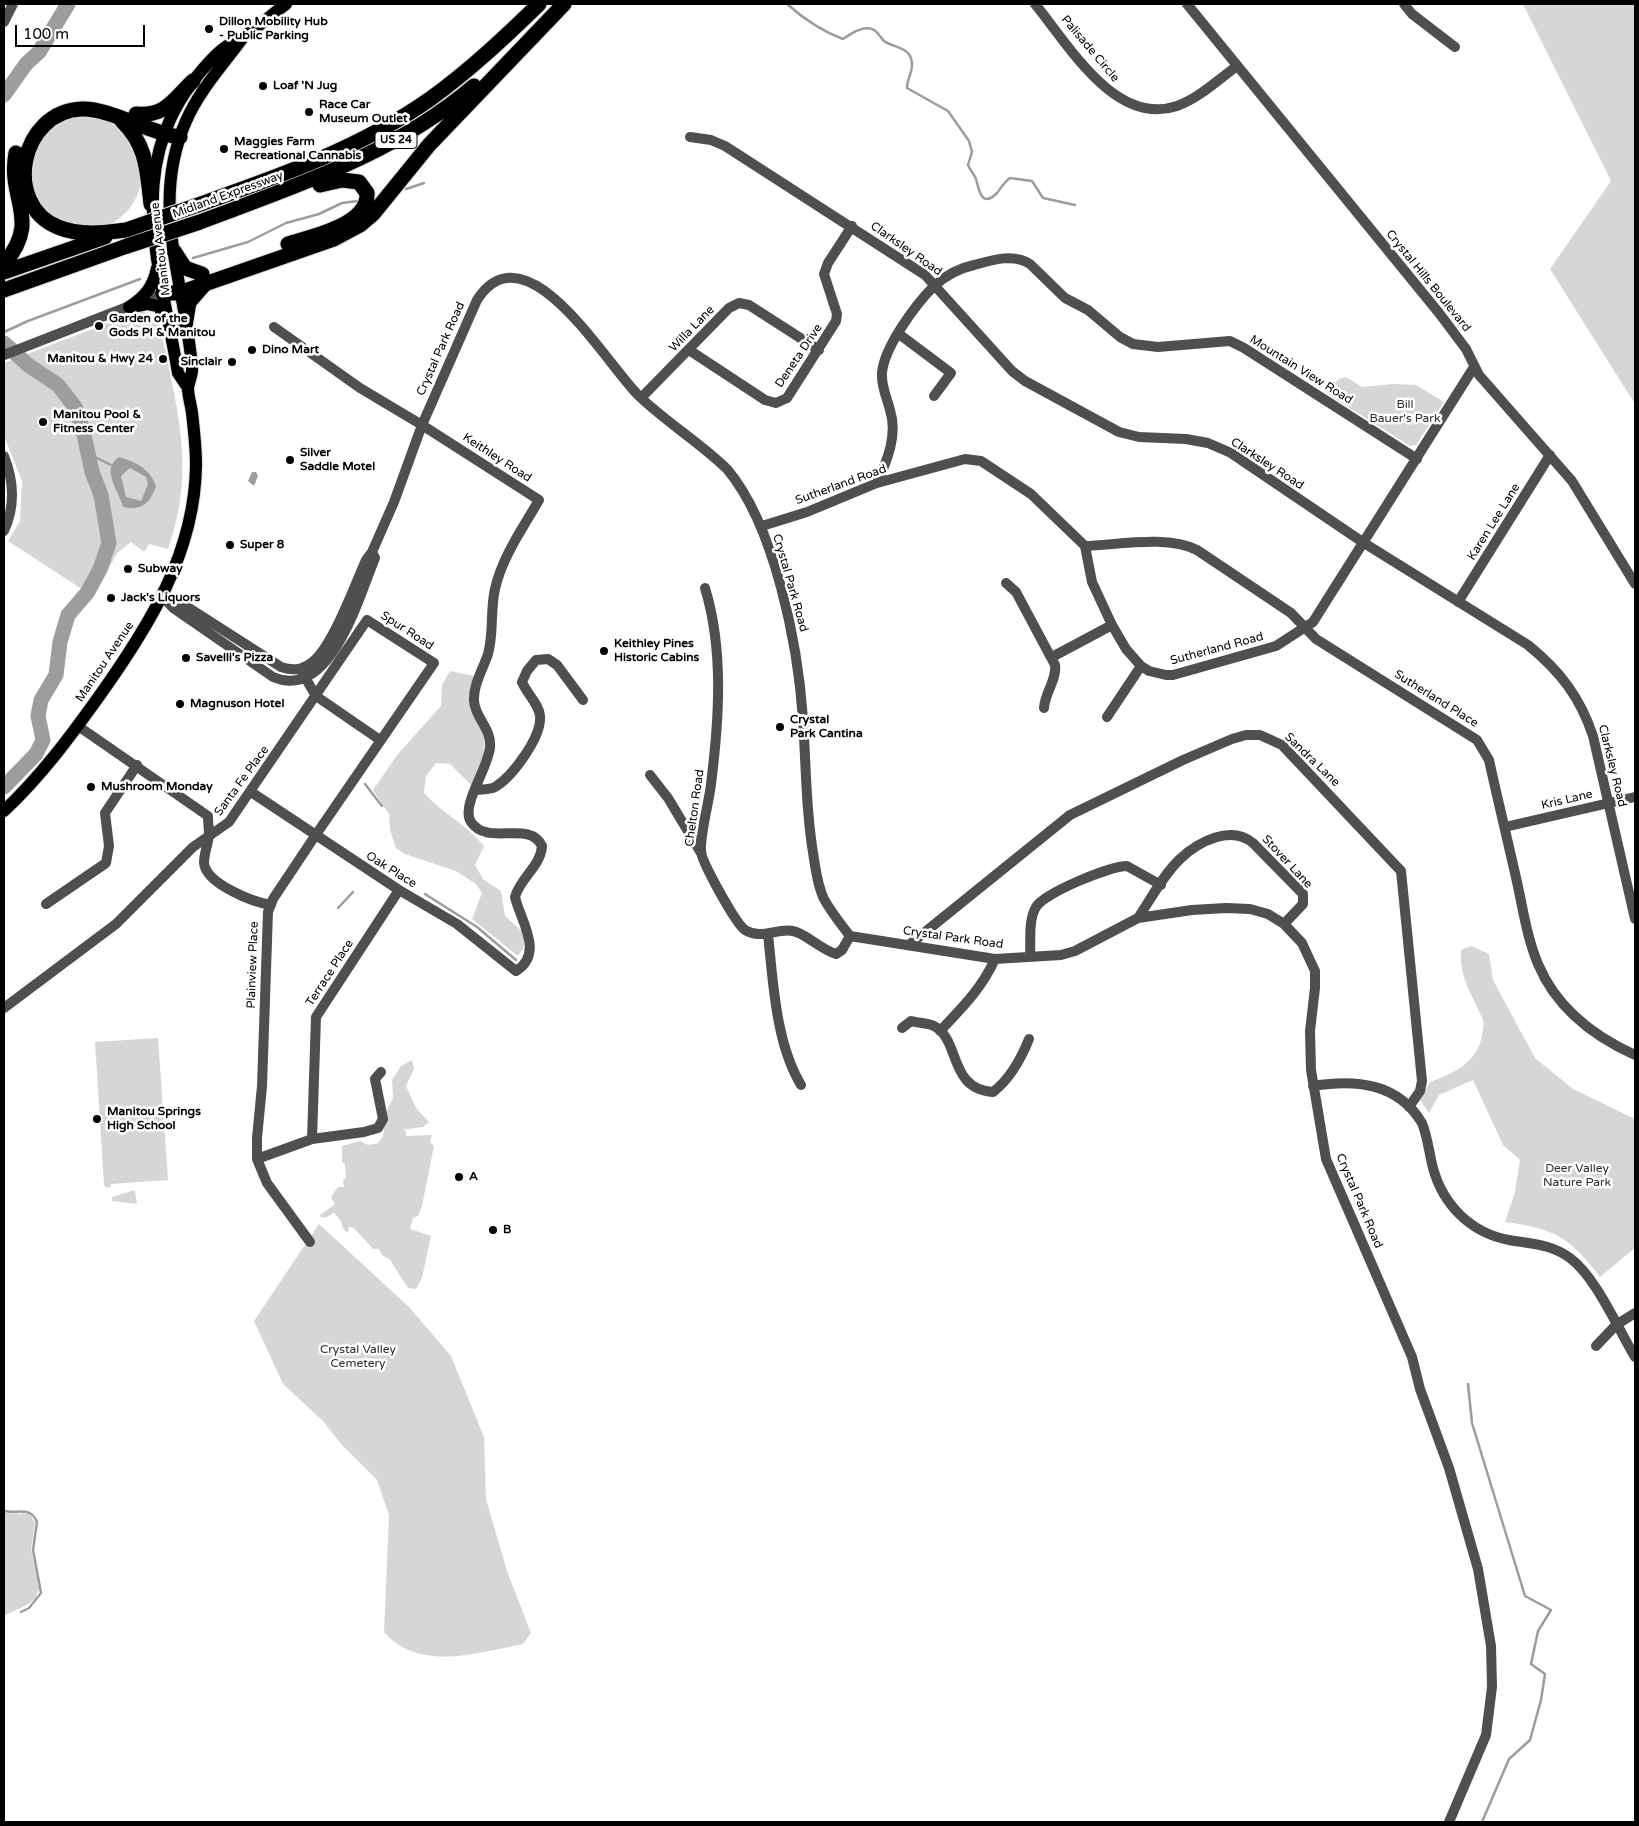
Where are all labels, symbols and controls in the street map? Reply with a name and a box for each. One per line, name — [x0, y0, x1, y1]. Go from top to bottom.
street label: Palisade Circle — [1058, 13, 1122, 85]
scale bar — [18, 15, 148, 47]
place label: Dillon Mobility Hub - Public Parking — [219, 15, 328, 43]
marker: Dillon Mobility Hub - Public Parking — [203, 23, 215, 35]
text: 100 m — [23, 25, 69, 43]
place label: Loaf 'N Jug — [273, 79, 337, 93]
marker: Loaf 'N Jug — [257, 80, 269, 92]
place label: Race Car Museum Outlet — [319, 98, 408, 126]
marker: Race Car Museum Outlet — [303, 106, 315, 118]
road number: US 24 — [375, 132, 417, 148]
place label: Maggies Farm Recreational Cannabis — [234, 135, 361, 163]
marker: Maggies Farm Recreational Cannabis — [218, 143, 230, 155]
street label: Midland Expressway — [171, 168, 285, 222]
street label: Manitou Avenue — [148, 202, 174, 296]
street label: Clarksley Road — [867, 219, 945, 279]
street label: Crystal Hills Boulevard — [1382, 227, 1474, 335]
street label: Crystal Park Road — [414, 300, 468, 398]
street label: Willa Lane — [666, 303, 718, 355]
place label: Garden of the Gods Pl & Manitou — [109, 312, 216, 340]
marker: Garden of the Gods Pl & Manitou — [93, 320, 105, 332]
street label: Deneta Drive — [772, 321, 826, 391]
street label: Mountain View Road — [1247, 332, 1355, 408]
place label: Dino Mart — [262, 343, 319, 357]
marker: Dino Mart — [246, 344, 258, 356]
place label: Manitou & Hwy 24 — [47, 352, 153, 366]
marker: Manitou & Hwy 24 — [157, 353, 169, 365]
place label: Sinclair — [181, 355, 222, 369]
marker: Sinclair — [226, 356, 238, 368]
park label: Bill Bauer's Park — [1370, 398, 1440, 426]
place label: Manitou Pool & Fitness Center — [53, 408, 141, 436]
marker: Manitou Pool & Fitness Center — [37, 416, 49, 428]
street label: Keithley Road — [460, 430, 534, 486]
street label: Clarksley Road — [1228, 435, 1306, 493]
place label: Silver Saddle Motel — [300, 446, 375, 474]
marker: Silver Saddle Motel — [284, 454, 296, 466]
street label: Sutherland Road — [794, 462, 888, 508]
street label: Karen Lee Lane — [1465, 481, 1523, 563]
street label: Crystal Park Road — [769, 532, 811, 634]
place label: Super 8 — [240, 538, 284, 552]
marker: Super 8 — [224, 539, 236, 551]
place label: Subway — [138, 562, 183, 576]
marker: Subway — [122, 563, 134, 575]
place label: Jack's Liquors — [121, 591, 200, 605]
marker: Jack's Liquors — [105, 592, 117, 604]
street label: Spur Road — [378, 609, 436, 653]
street label: Manitou Avenue — [73, 619, 137, 705]
street label: Sutherland Road — [1169, 630, 1265, 668]
place label: Keithley Pines Historic Cabins — [614, 637, 699, 665]
marker: Keithley Pines Historic Cabins — [598, 645, 610, 657]
place label: Savelli's Pizza — [196, 651, 273, 665]
marker: Savelli's Pizza — [180, 652, 192, 664]
street label: Sutherland Place — [1391, 667, 1481, 731]
place label: Magnuson Hotel — [190, 697, 284, 711]
marker: Magnuson Hotel — [174, 698, 186, 710]
place label: Crystal Park Cantina — [790, 713, 863, 741]
marker: Crystal Park Cantina — [774, 721, 786, 733]
street label: Clarksley Road — [1595, 723, 1629, 809]
street label: Sandra Lane — [1281, 730, 1343, 790]
street label: Santa Fe Place — [212, 743, 272, 819]
street label: Chelton Road — [682, 768, 708, 848]
place label: Mushroom Monday — [101, 780, 213, 794]
marker: Mushroom Monday — [85, 781, 97, 793]
street label: Kris Lane — [1540, 787, 1594, 813]
street label: Stover Lane — [1259, 832, 1315, 892]
street label: Oak Place — [363, 849, 419, 891]
street label: Plainview Place — [244, 921, 262, 1009]
street label: Crystal Park Road — [902, 924, 1004, 952]
street label: Terrace Place — [303, 937, 357, 1009]
place label: Manitou Springs High School — [107, 1105, 201, 1133]
marker: Manitou Springs High School — [91, 1113, 103, 1125]
street label: Crystal Park Road — [1333, 1152, 1385, 1250]
park label: Deer Valley Nature Park — [1543, 1162, 1611, 1190]
place label: A — [469, 1170, 478, 1184]
marker: A — [453, 1171, 465, 1183]
place label: B — [503, 1223, 511, 1237]
marker: B — [487, 1224, 499, 1236]
park label: Crystal Valley Cemetery — [320, 1343, 396, 1371]

